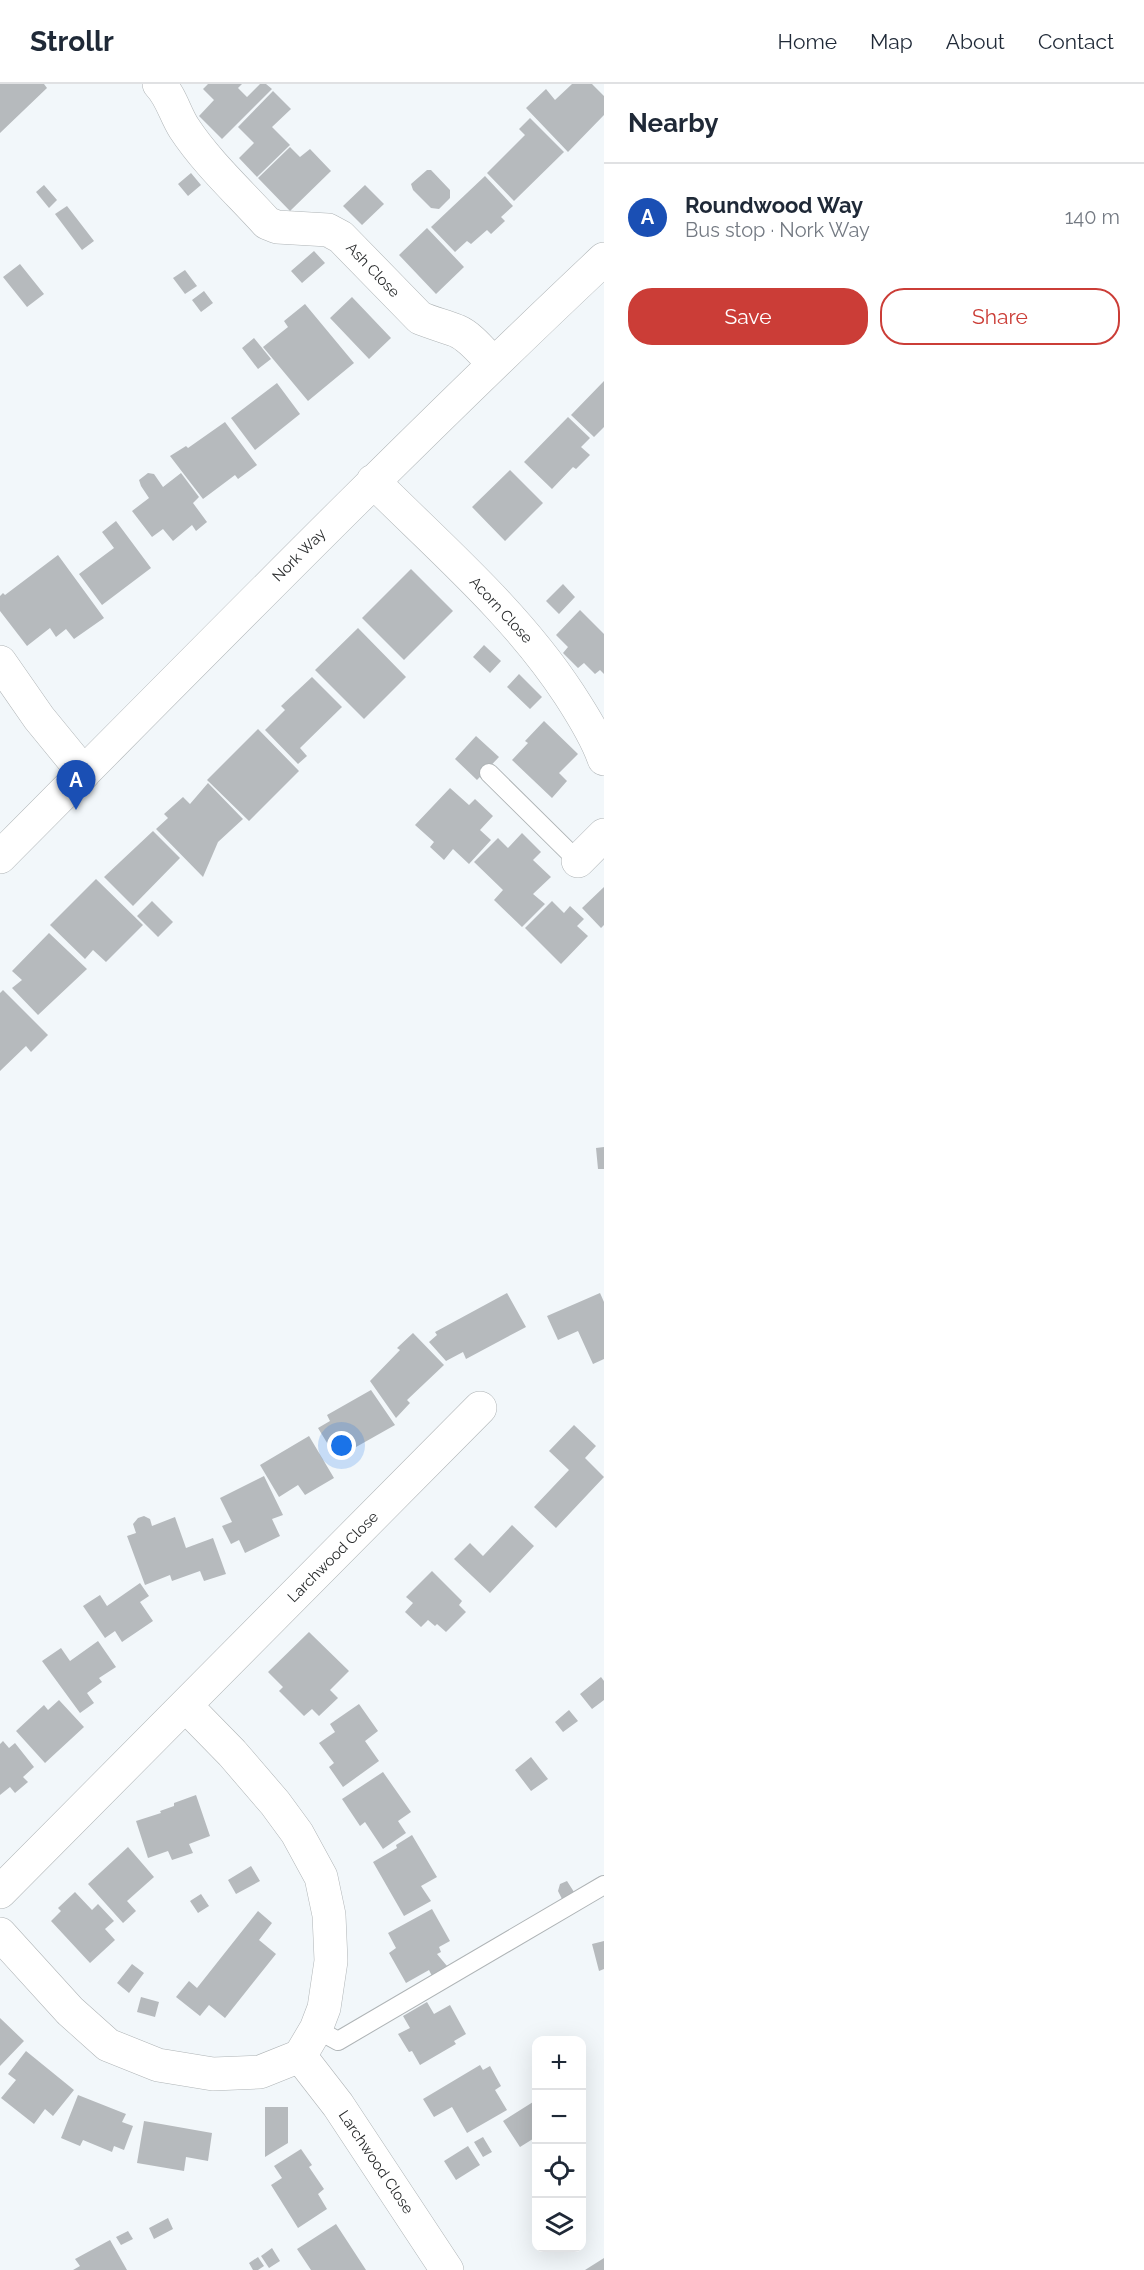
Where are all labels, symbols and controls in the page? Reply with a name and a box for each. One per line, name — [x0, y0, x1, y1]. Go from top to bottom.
text: Strollr — [30, 25, 114, 58]
text: Home — [778, 29, 837, 54]
text: Map — [870, 29, 913, 54]
text: About — [946, 29, 1005, 54]
text: Contact — [1038, 29, 1114, 54]
text: Nearby — [628, 108, 718, 138]
text: Roundwood Way — [685, 192, 863, 218]
text: A — [641, 205, 654, 229]
text: 140 m — [1065, 205, 1120, 229]
text: Bus stop · Nork Way — [685, 218, 870, 242]
street label: Ash Close — [342, 239, 404, 301]
button: Save — [628, 288, 868, 345]
button: Share — [880, 288, 1120, 345]
street label: Nork Way — [269, 525, 329, 585]
street label: Acorn Close — [466, 573, 536, 647]
pin: A — [56, 760, 96, 810]
your location — [327, 1431, 356, 1460]
street label: Larchwood Close — [284, 1508, 382, 1606]
map controls — [532, 2036, 586, 2252]
button: + — [532, 2036, 586, 2090]
button: − — [532, 2090, 586, 2144]
street label: Larchwood Close — [335, 2107, 417, 2217]
button: locate — [532, 2144, 586, 2198]
button: layers — [532, 2198, 586, 2252]

